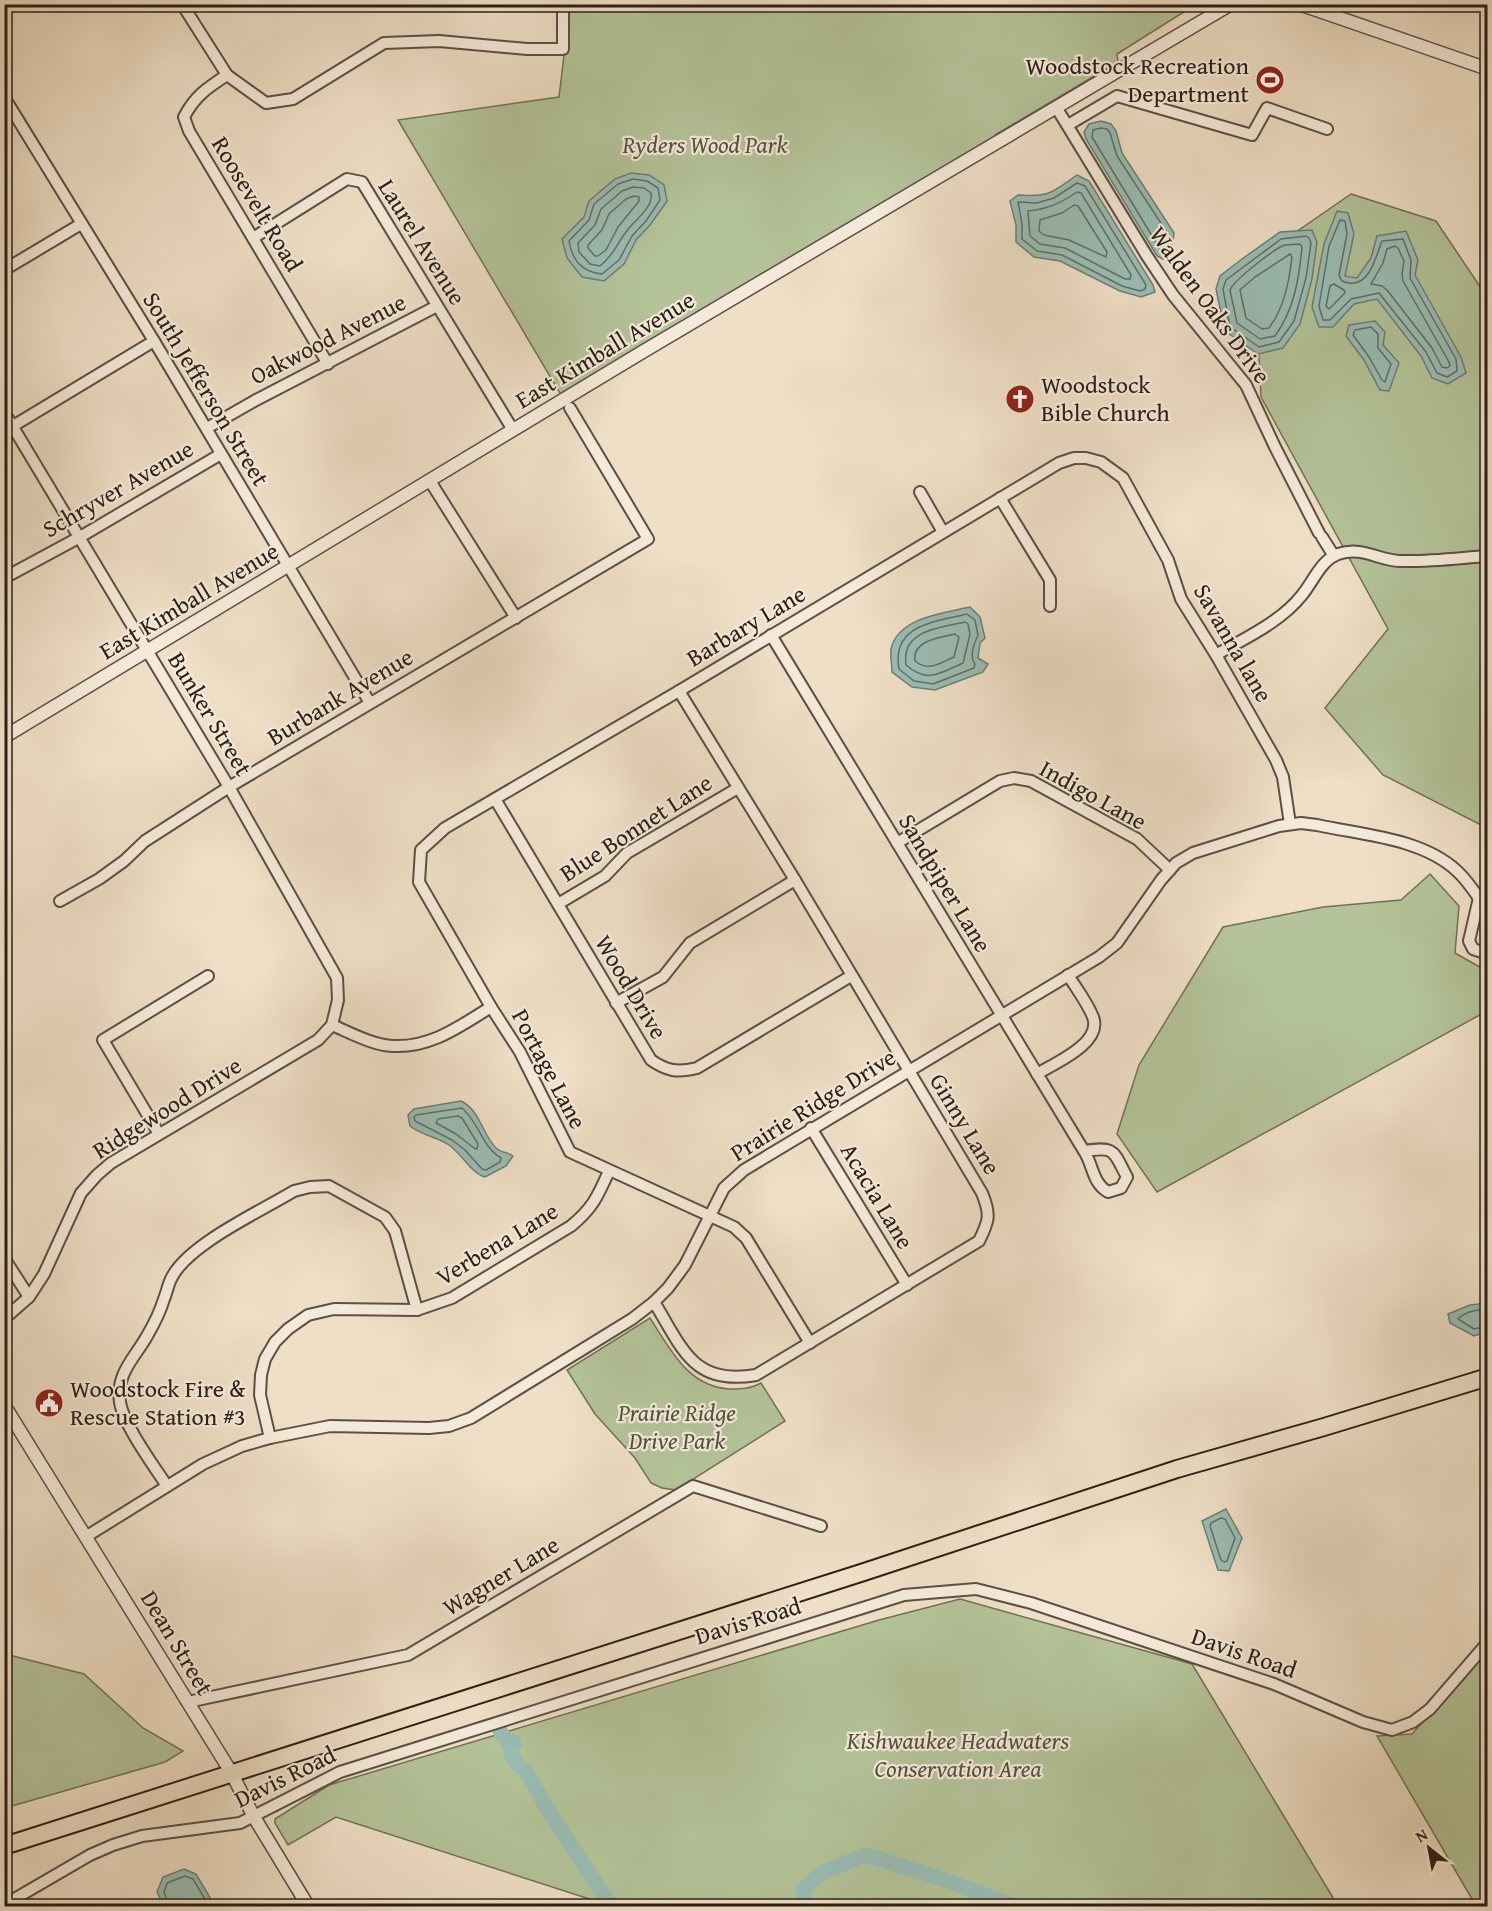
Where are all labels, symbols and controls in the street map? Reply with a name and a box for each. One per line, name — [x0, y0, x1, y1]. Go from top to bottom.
place label: Woodstock Recreation Department — [1025, 48, 1250, 111]
sports icon: Woodstock Recreation Department — [1254, 64, 1286, 96]
park label: Ryders Wood Park — [621, 127, 788, 162]
street label: Roosevelt Road — [203, 129, 312, 278]
street label: Laurel Avenue — [370, 172, 475, 311]
street label: Walden Oaks Drive — [1141, 219, 1280, 391]
street label: East Kimball Avenue — [508, 282, 701, 417]
street label: Oakwood Avenue — [244, 284, 412, 393]
street label: South Jefferson Street — [135, 285, 279, 493]
place label: Woodstock Bible Church — [1041, 367, 1170, 430]
church icon: Woodstock Bible Church — [1004, 383, 1036, 415]
street label: Schryver Avenue — [36, 431, 200, 546]
street label: East Kimball Avenue — [92, 533, 285, 668]
street label: Barbary Lane — [680, 576, 812, 675]
street label: Savanna lane — [1185, 577, 1282, 709]
street label: Burbank Avenue — [260, 639, 419, 754]
street label: Bunker Street — [160, 645, 261, 783]
street label: Indigo Lane — [1033, 751, 1153, 838]
street label: Blue Bonnet Lane — [553, 765, 719, 890]
street label: Sandpiper Lane — [890, 807, 1001, 959]
street label: Wood Drive — [587, 928, 676, 1045]
street label: Portage Lane — [503, 1003, 596, 1135]
street label: Prairie Ridge Drive — [723, 1040, 902, 1170]
street label: Ridgewood Drive — [86, 1048, 248, 1167]
street label: Ginny Lane — [921, 1066, 1009, 1181]
street label: Acacia Lane — [832, 1136, 923, 1255]
street label: Verbena Lane — [429, 1193, 564, 1294]
place label: Woodstock Fire & Rescue Station #3 — [70, 1371, 246, 1434]
public building icon: Woodstock Fire & Rescue Station #3 — [33, 1387, 65, 1419]
park label: Prairie Ridge Drive Park — [617, 1395, 736, 1458]
street label: Wagner Lane — [436, 1527, 566, 1624]
street label: Dean Street — [132, 1584, 223, 1702]
street label: Davis Road — [690, 1588, 805, 1653]
street label: Davis Road — [1187, 1618, 1302, 1687]
park label: Kishwaukee Headwaters Conservation Area — [846, 1723, 1070, 1786]
street label: Davis Road — [228, 1737, 342, 1816]
north arrow — [1399, 1818, 1459, 1878]
text: N — [1411, 1822, 1432, 1848]

